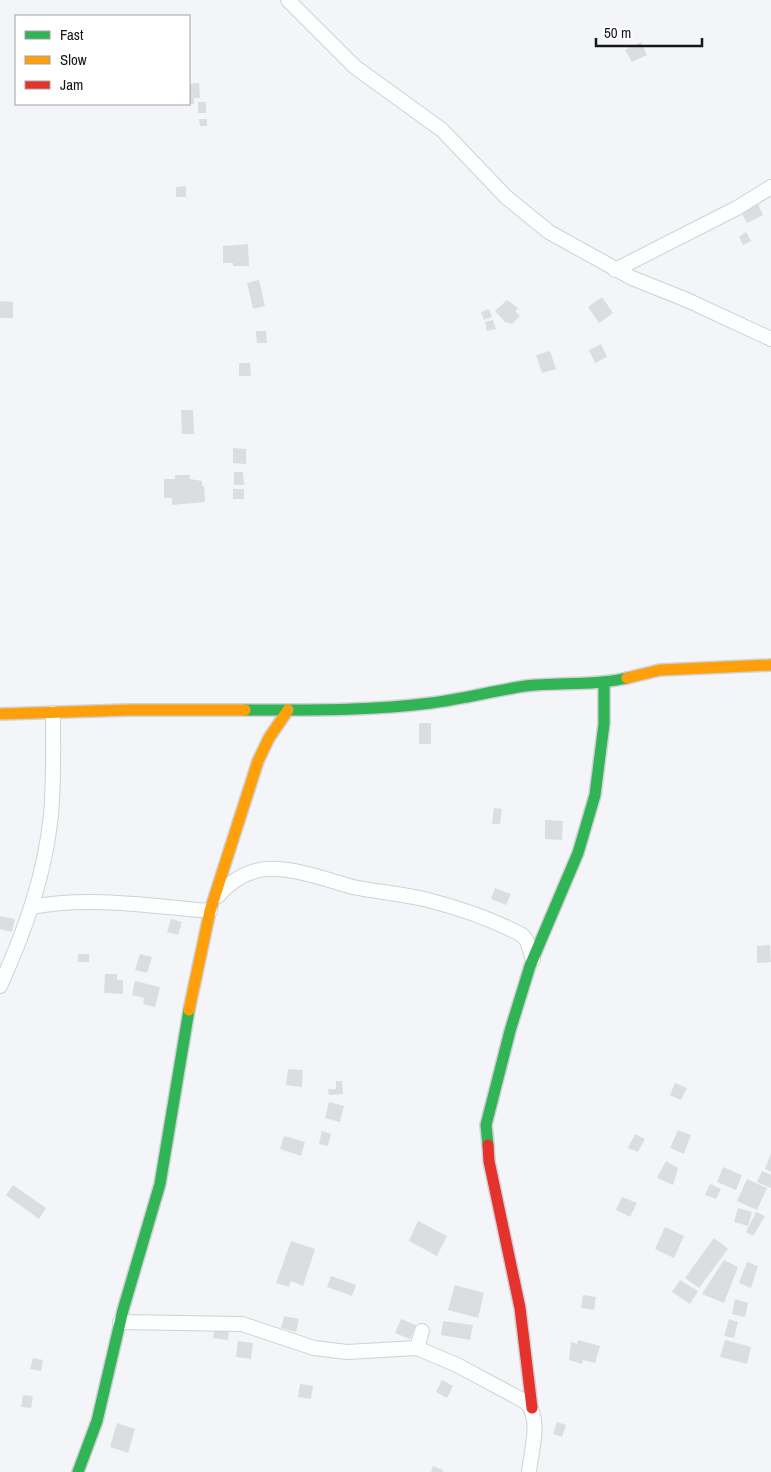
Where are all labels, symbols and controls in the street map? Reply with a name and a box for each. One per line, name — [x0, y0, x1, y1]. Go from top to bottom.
legend — [15, 15, 190, 105]
scale bar — [596, 15, 702, 47]
text: 50 m — [604, 22, 631, 43]
text: Fast — [60, 24, 84, 45]
text: Slow — [60, 49, 87, 70]
text: Jam — [60, 74, 83, 95]

